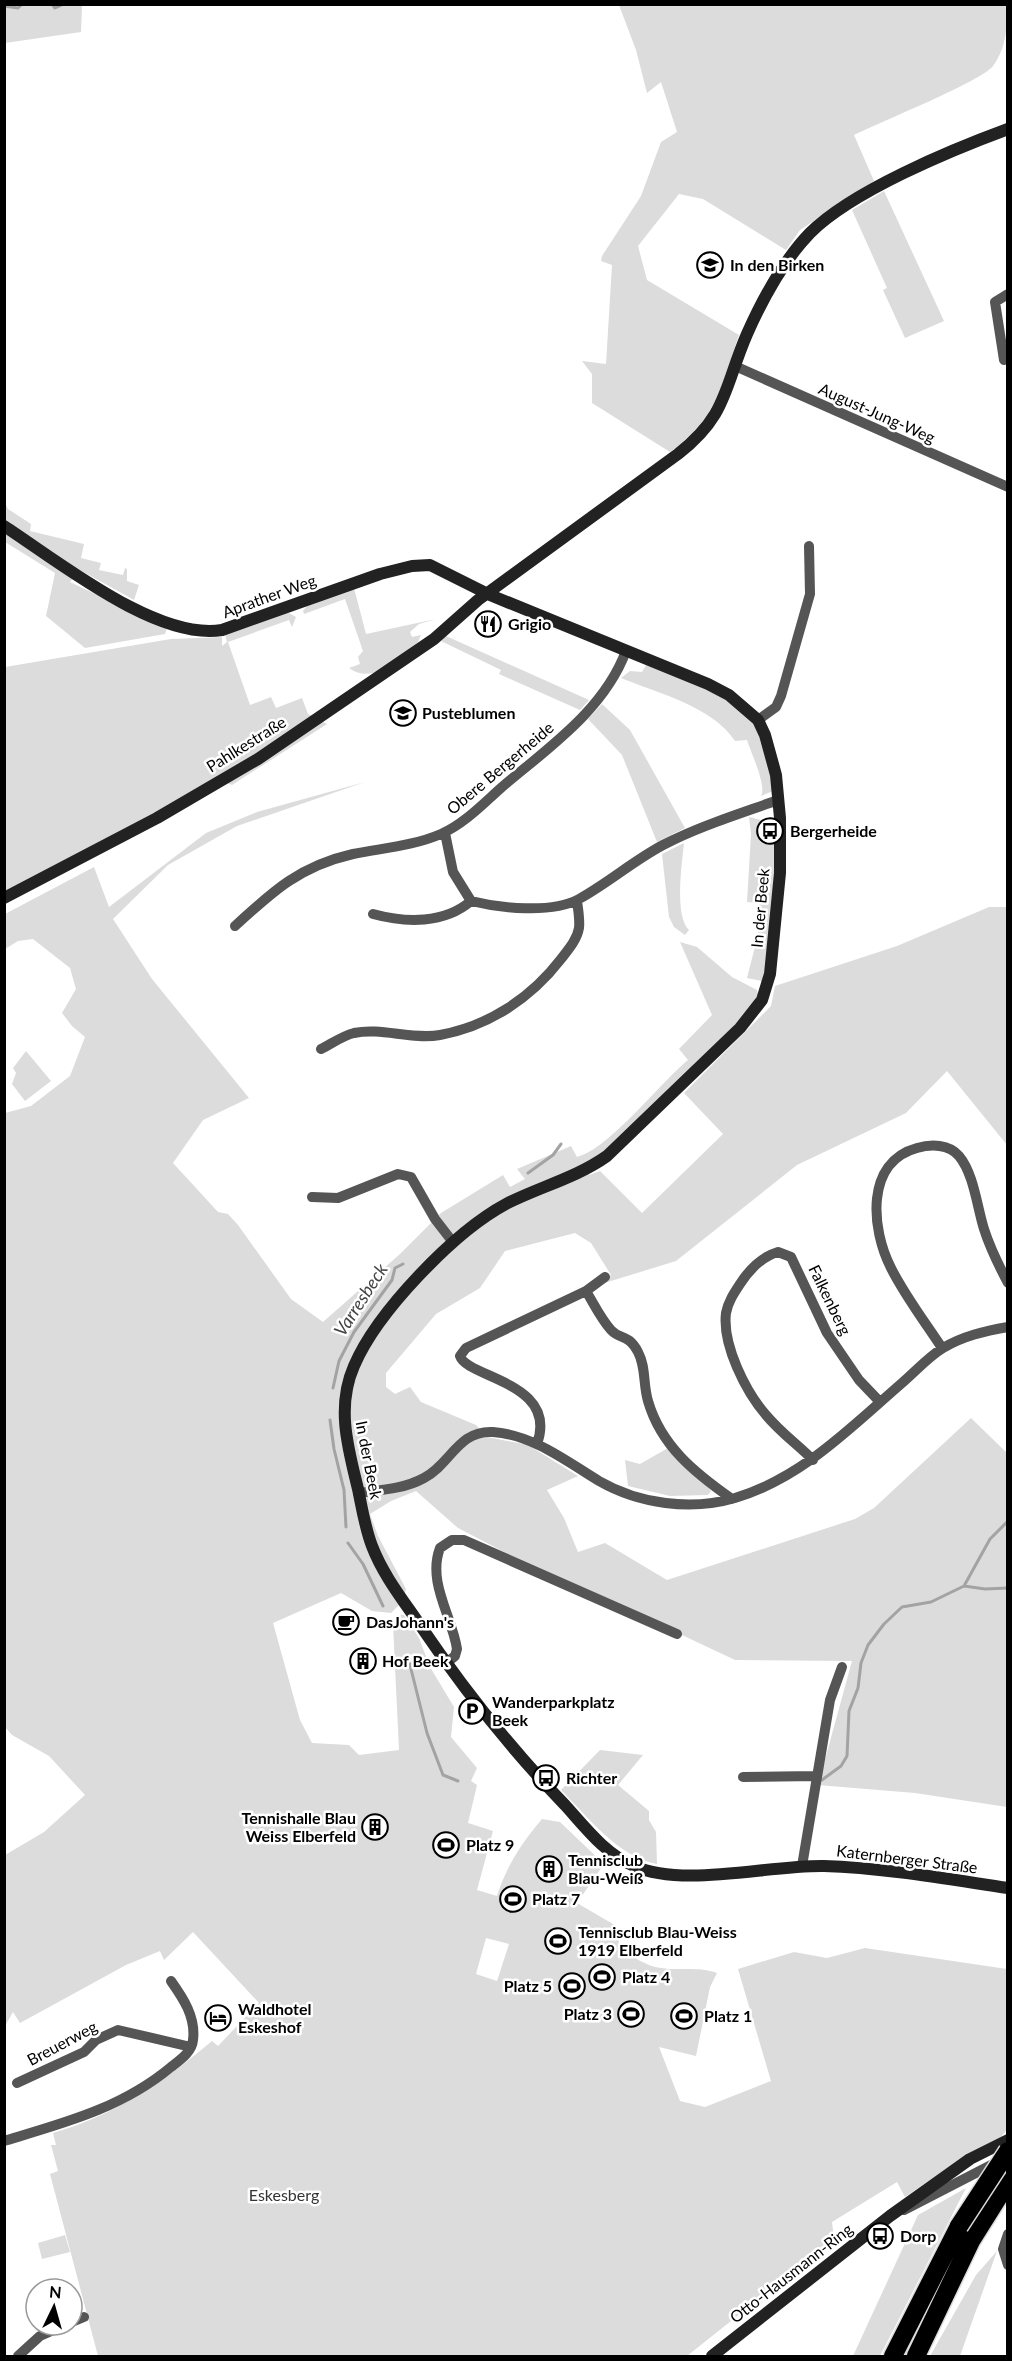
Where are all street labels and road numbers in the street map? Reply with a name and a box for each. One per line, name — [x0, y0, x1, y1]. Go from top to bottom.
street label: August-Jung-Weg — [816, 378, 938, 447]
street label: Aprather Weg — [219, 570, 318, 621]
street label: Pahlkestraße — [202, 712, 289, 776]
street label: Obere Bergerheide — [442, 717, 557, 818]
street label: In der Beek — [747, 867, 773, 948]
street label: Falkenberg — [805, 1261, 856, 1338]
street label: In der Beek — [353, 1419, 387, 1502]
street label: Katernberger Straße — [835, 1840, 979, 1877]
street label: Breuerweg — [24, 2016, 100, 2069]
street label: Otto-Hausmann-Ring — [726, 2219, 856, 2326]

